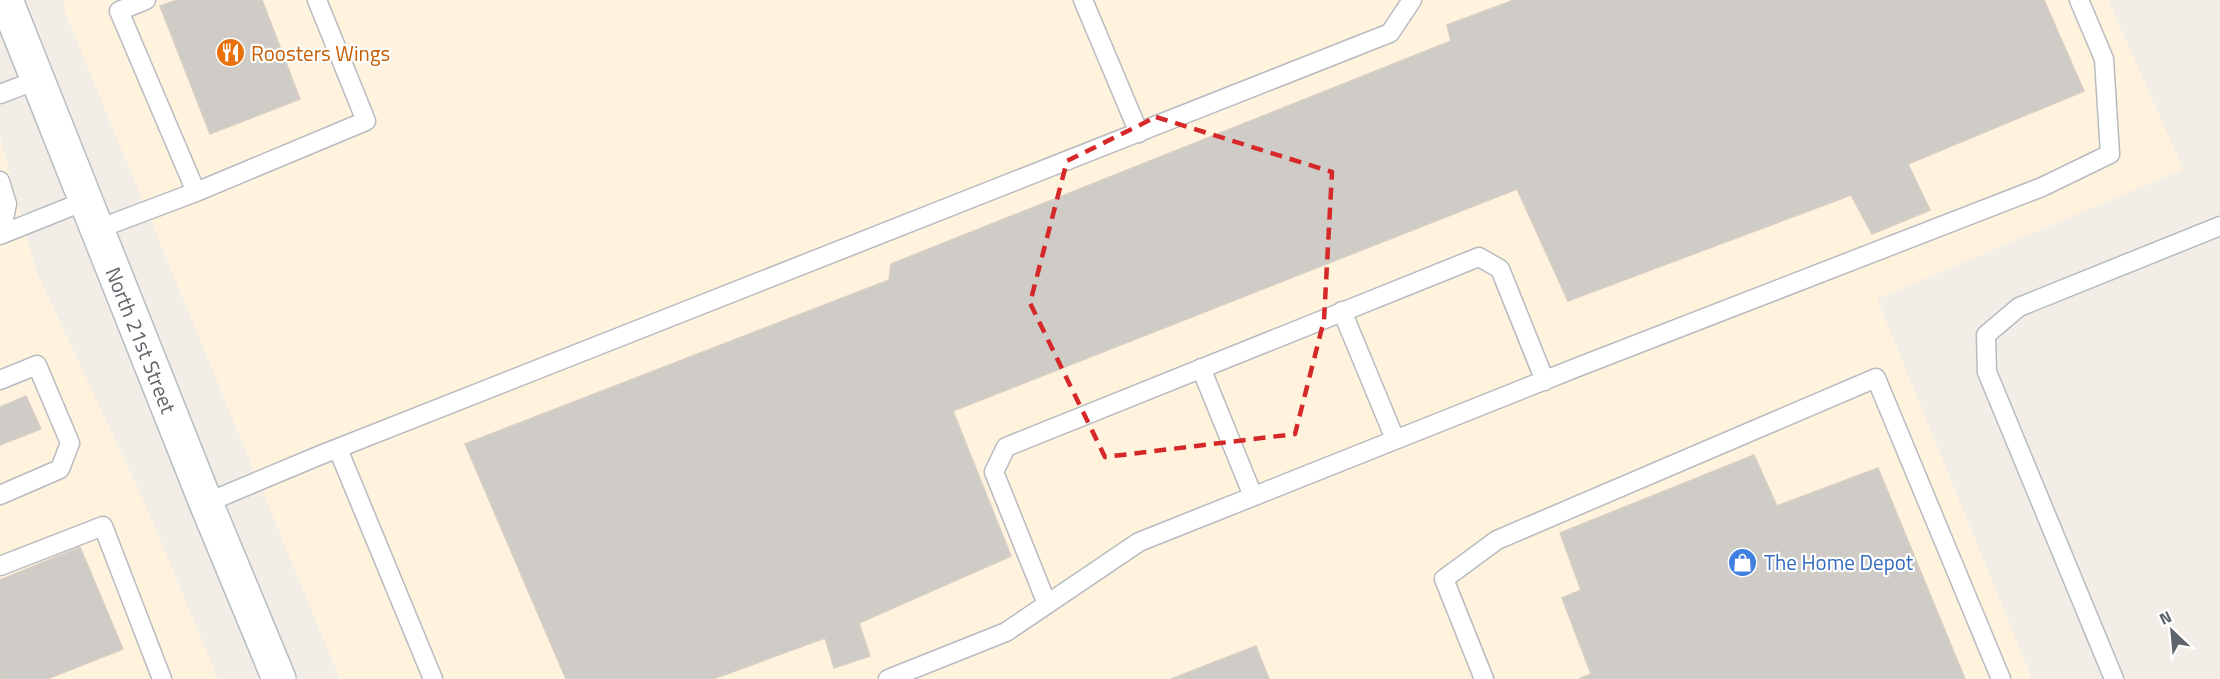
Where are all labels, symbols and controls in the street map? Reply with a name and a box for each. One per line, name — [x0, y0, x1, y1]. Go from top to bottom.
restaurant icon: Roosters Wings — [214, 37, 246, 69]
place label: Roosters Wings — [251, 37, 390, 69]
street label: North 21st Street — [98, 262, 185, 419]
shop icon: The Home Depot — [1727, 546, 1759, 578]
place label: The Home Depot — [1764, 546, 1914, 578]
north arrow — [2142, 601, 2202, 661]
text: N — [2155, 604, 2176, 631]

